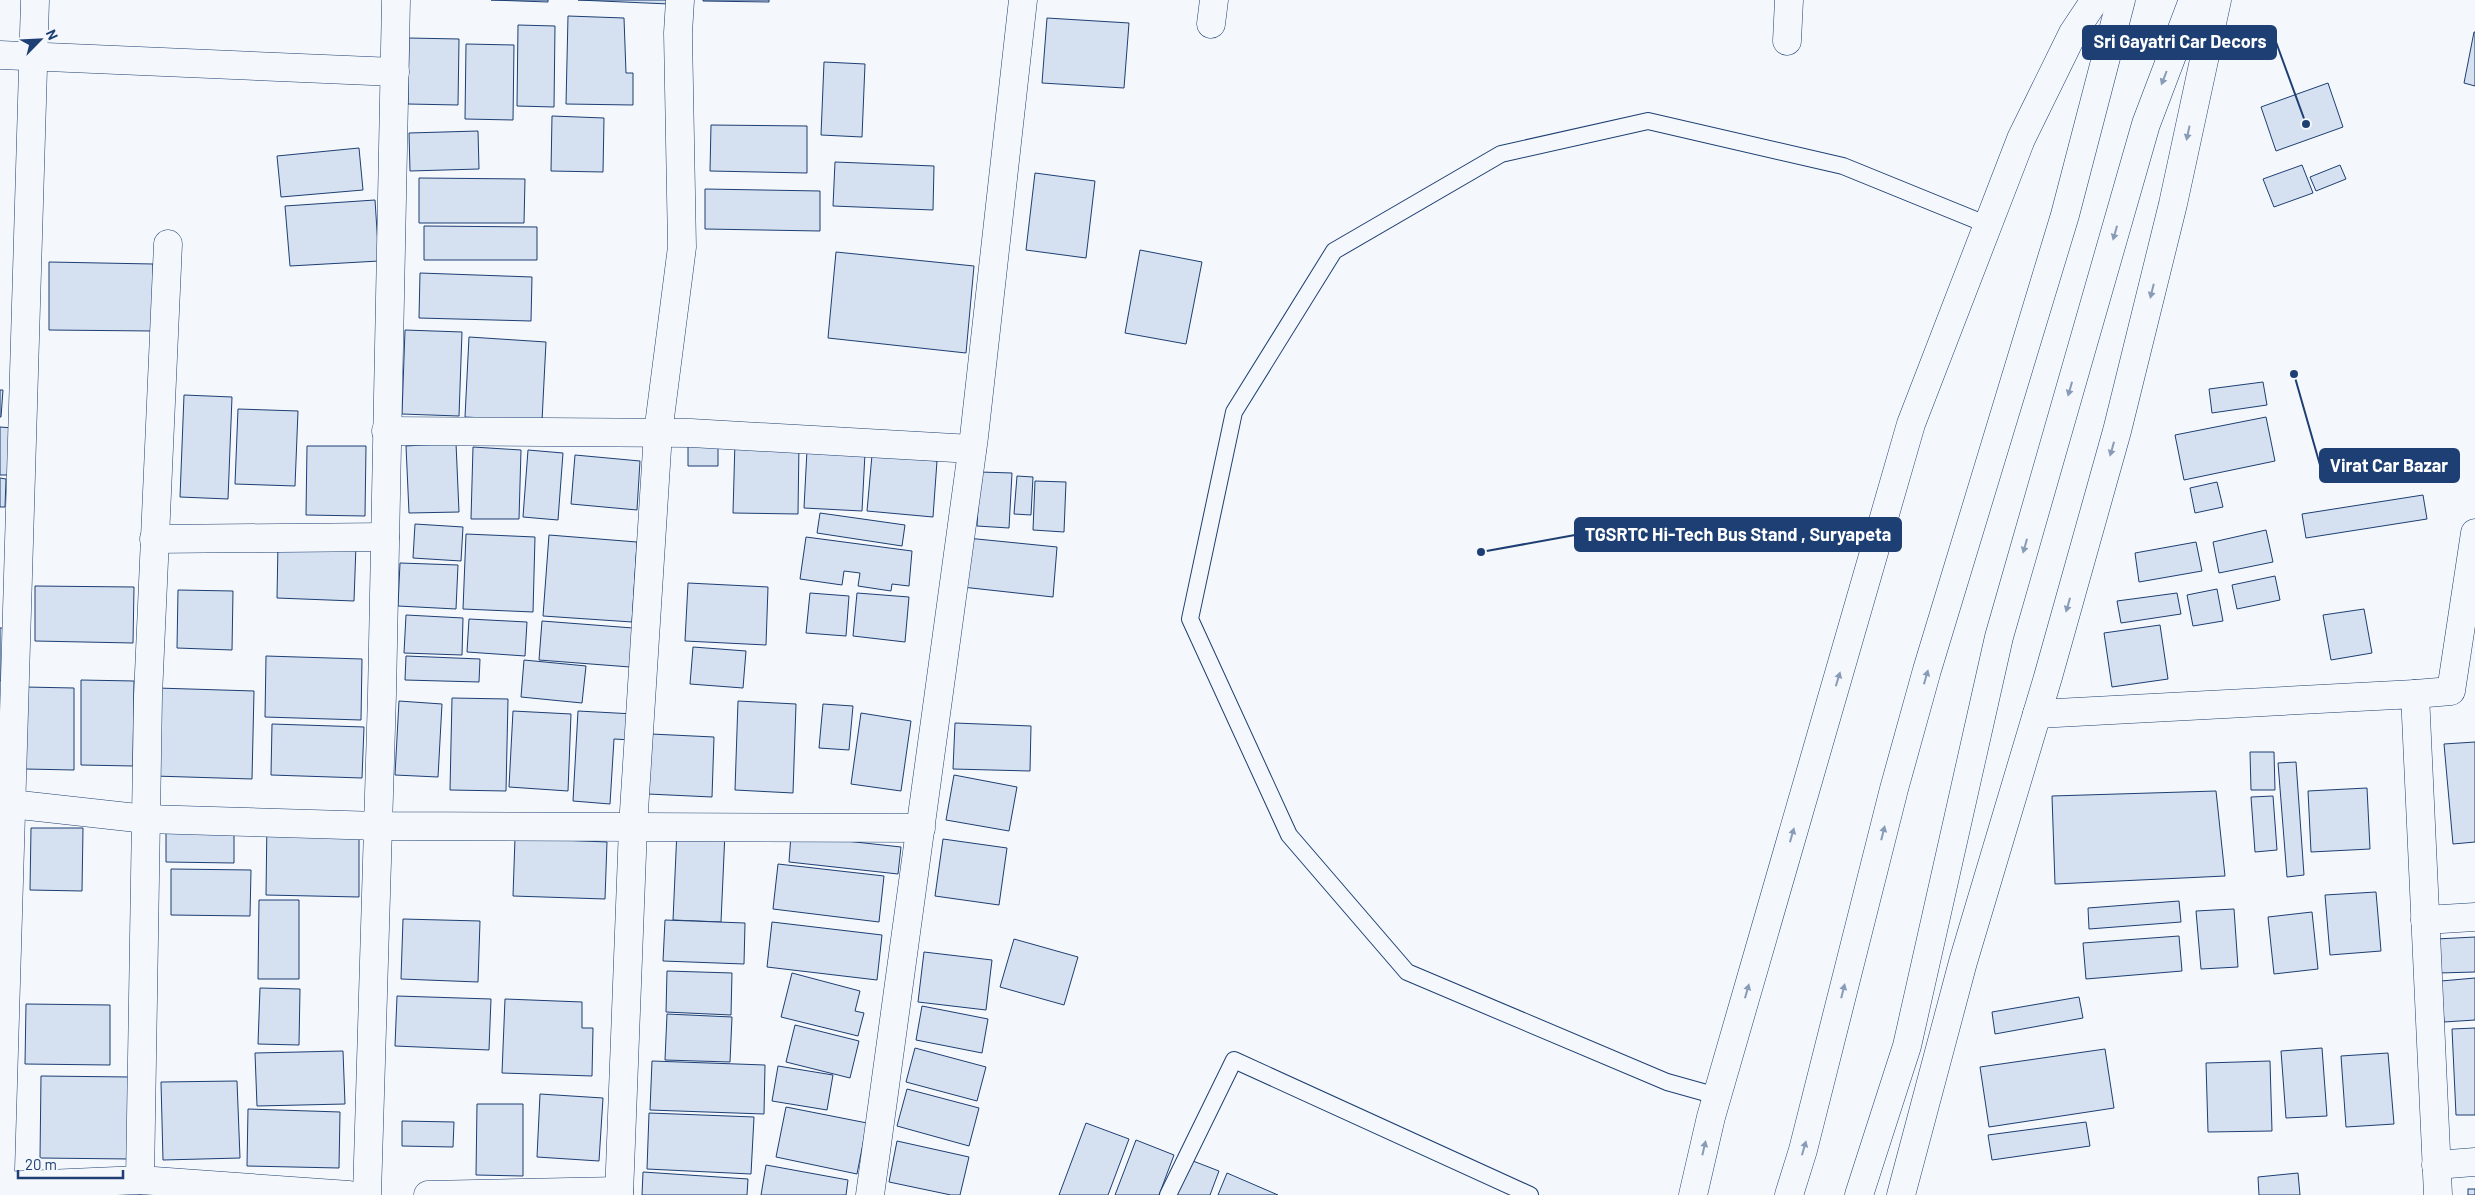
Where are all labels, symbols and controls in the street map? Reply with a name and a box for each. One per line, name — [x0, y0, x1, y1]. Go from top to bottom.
north arrow — [15, 15, 65, 65]
callout: Sri Gayatri Car Decors — [2083, 26, 2276, 59]
text: N — [43, 27, 62, 42]
text: Sri Gayatri Car Decors — [2093, 30, 2267, 52]
one-way arrow — [2160, 71, 2167, 86]
one-way arrow — [2184, 126, 2192, 142]
one-way arrow — [2111, 226, 2119, 241]
one-way arrow — [2147, 284, 2155, 299]
one-way arrow — [2066, 382, 2074, 397]
one-way arrow — [2108, 442, 2116, 457]
callout: Virat Car Bazar — [2320, 449, 2459, 482]
text: Virat Car Bazar — [2330, 454, 2448, 476]
callout: TGSRTC Hi-Tech Bus Stand , Suryapeta — [1575, 518, 1901, 551]
text: TGSRTC Hi-Tech Bus Stand , Suryapeta — [1585, 523, 1891, 545]
one-way arrow — [2021, 538, 2029, 553]
one-way arrow — [2064, 598, 2072, 613]
one-way arrow — [1922, 669, 1930, 684]
one-way arrow — [1835, 671, 1843, 686]
one-way arrow — [1879, 826, 1887, 841]
one-way arrow — [1788, 827, 1796, 842]
one-way arrow — [1744, 983, 1752, 998]
one-way arrow — [1839, 983, 1847, 998]
one-way arrow — [1700, 1140, 1708, 1155]
one-way arrow — [1800, 1141, 1808, 1156]
scale bar — [18, 1148, 122, 1180]
text: 20 m — [25, 1155, 57, 1173]

